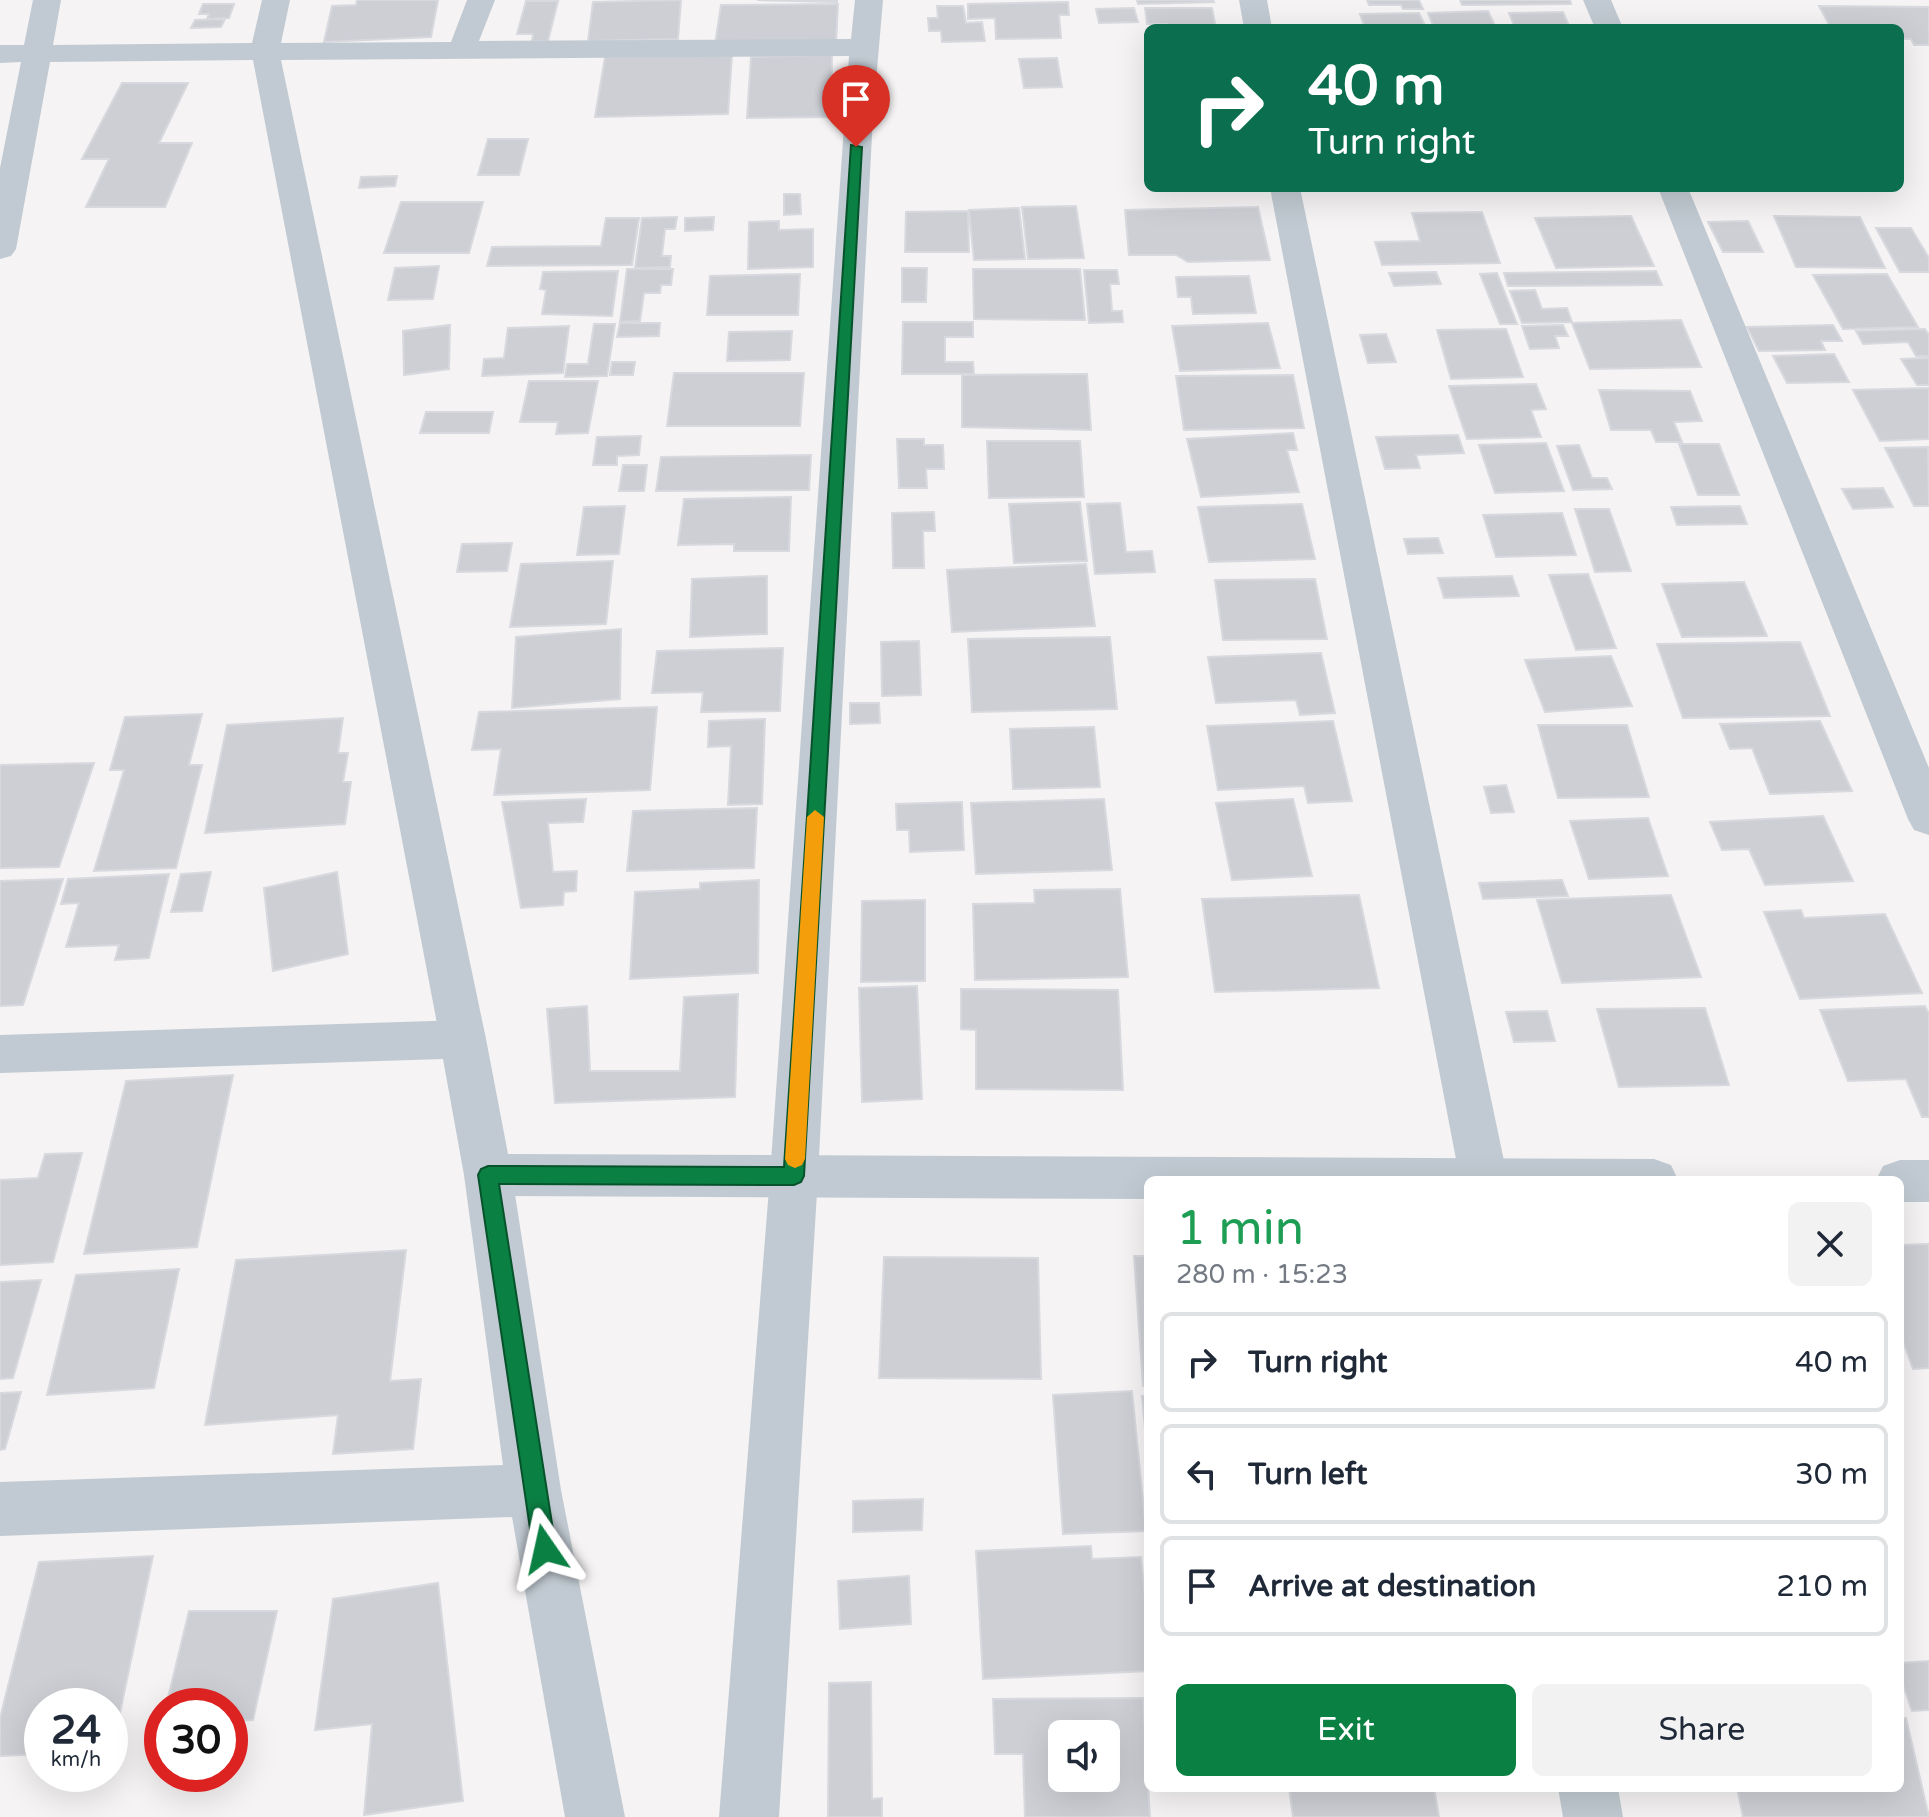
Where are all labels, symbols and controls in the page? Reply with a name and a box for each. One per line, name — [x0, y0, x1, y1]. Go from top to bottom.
text: 40 m — [1308, 53, 1444, 120]
icon: right — [1176, 56, 1280, 160]
pin — [822, 65, 890, 147]
icon: arrive — [834, 77, 878, 121]
text: Turn right — [1308, 121, 1475, 164]
text: 1 min — [1176, 1200, 1304, 1258]
button: close — [1788, 1202, 1872, 1286]
text: 280 m · 15:23 — [1176, 1259, 1348, 1290]
icon: right — [1180, 1340, 1224, 1384]
text: Turn right — [1248, 1344, 1388, 1381]
text: 40 m — [1795, 1344, 1868, 1381]
icon: left — [1180, 1452, 1224, 1496]
text: Turn left — [1248, 1456, 1367, 1493]
text: 30 m — [1795, 1456, 1868, 1493]
position arrow — [503, 1507, 587, 1591]
icon: arrive — [1180, 1564, 1224, 1608]
text: Arrive at destination — [1248, 1568, 1536, 1605]
text: 210 m — [1776, 1568, 1868, 1605]
button: Exit — [1176, 1684, 1516, 1776]
button: Share — [1532, 1684, 1872, 1776]
speed limit sign: 30 — [144, 1688, 248, 1792]
text: 24 — [51, 1706, 101, 1754]
map controls — [1048, 1720, 1120, 1792]
button: sound — [1048, 1720, 1120, 1792]
text: km/h — [51, 1748, 101, 1772]

